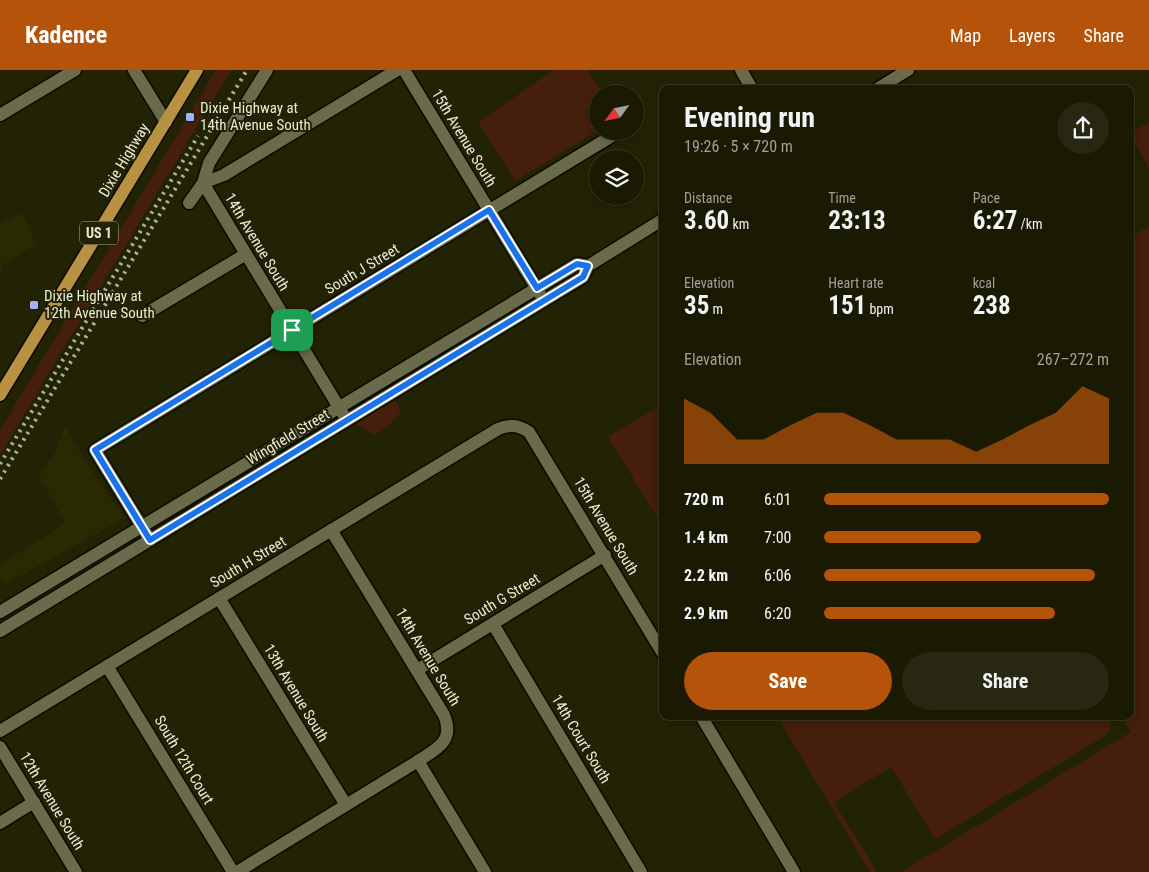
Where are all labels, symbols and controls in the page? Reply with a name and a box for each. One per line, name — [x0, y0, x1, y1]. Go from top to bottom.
text: Kadence — [25, 21, 107, 49]
text: Map — [950, 25, 981, 46]
text: Layers — [1009, 25, 1056, 46]
text: Share — [1084, 25, 1124, 46]
north arrow — [589, 85, 644, 140]
map controls — [589, 85, 644, 205]
street label: 15th Avenue South — [428, 86, 500, 190]
place label: Dixie Highway at 14th Avenue South — [200, 99, 311, 134]
text: Evening run — [684, 101, 815, 134]
button: share — [1057, 102, 1109, 154]
marker: Dixie Highway at 14th Avenue South — [184, 111, 196, 123]
street label: Dixie Highway — [95, 120, 153, 200]
text: 19:26 · 5 × 720 m — [684, 137, 793, 156]
button: layers — [589, 150, 644, 205]
street label: 14th Avenue South — [221, 190, 293, 294]
text: Distance — [684, 190, 732, 206]
text: Time — [828, 190, 856, 206]
text: Pace — [973, 190, 1000, 206]
text: 3.60 — [684, 206, 729, 235]
text: 23:13 — [828, 206, 886, 235]
text: 6:27 — [973, 206, 1017, 235]
text: km — [729, 216, 749, 232]
text: /km — [1017, 216, 1043, 232]
road number: US 1 — [80, 222, 118, 244]
street label: South J Street — [322, 240, 402, 298]
text: Elevation — [684, 275, 734, 291]
text: Heart rate — [828, 275, 884, 291]
text: kcal — [973, 275, 995, 291]
place label: Dixie Highway at 12th Avenue South — [44, 287, 155, 322]
text: 35 — [684, 291, 709, 320]
text: 151 — [828, 291, 866, 320]
text: 238 — [973, 291, 1011, 320]
marker: Dixie Highway at 12th Avenue South — [28, 299, 40, 311]
text: m — [709, 301, 723, 317]
text: bpm — [866, 301, 894, 317]
pin — [271, 309, 313, 351]
icon: arrive — [278, 316, 306, 344]
text: Elevation — [684, 350, 742, 369]
text: 267–272 m — [1037, 350, 1109, 369]
street label: Wingfield Street — [243, 405, 333, 469]
street label: 15th Avenue South — [570, 474, 642, 578]
text: 720 m — [684, 490, 724, 509]
text: 6:01 — [764, 490, 791, 509]
text: 1.4 km — [684, 528, 728, 547]
text: 7:00 — [764, 528, 791, 547]
street label: South H Street — [207, 532, 289, 592]
text: 2.2 km — [684, 566, 728, 585]
text: 6:06 — [764, 566, 791, 585]
street label: South G Street — [461, 569, 543, 629]
text: 2.9 km — [684, 604, 728, 623]
text: 6:20 — [764, 604, 791, 623]
street label: 14th Avenue South — [392, 605, 464, 709]
street label: 13th Avenue South — [260, 641, 332, 745]
button: Save — [684, 652, 892, 710]
button: Share — [902, 652, 1109, 710]
street label: 14th Court South — [547, 691, 615, 787]
street label: South 12th Court — [150, 712, 218, 808]
street label: 12th Avenue South — [16, 749, 88, 853]

